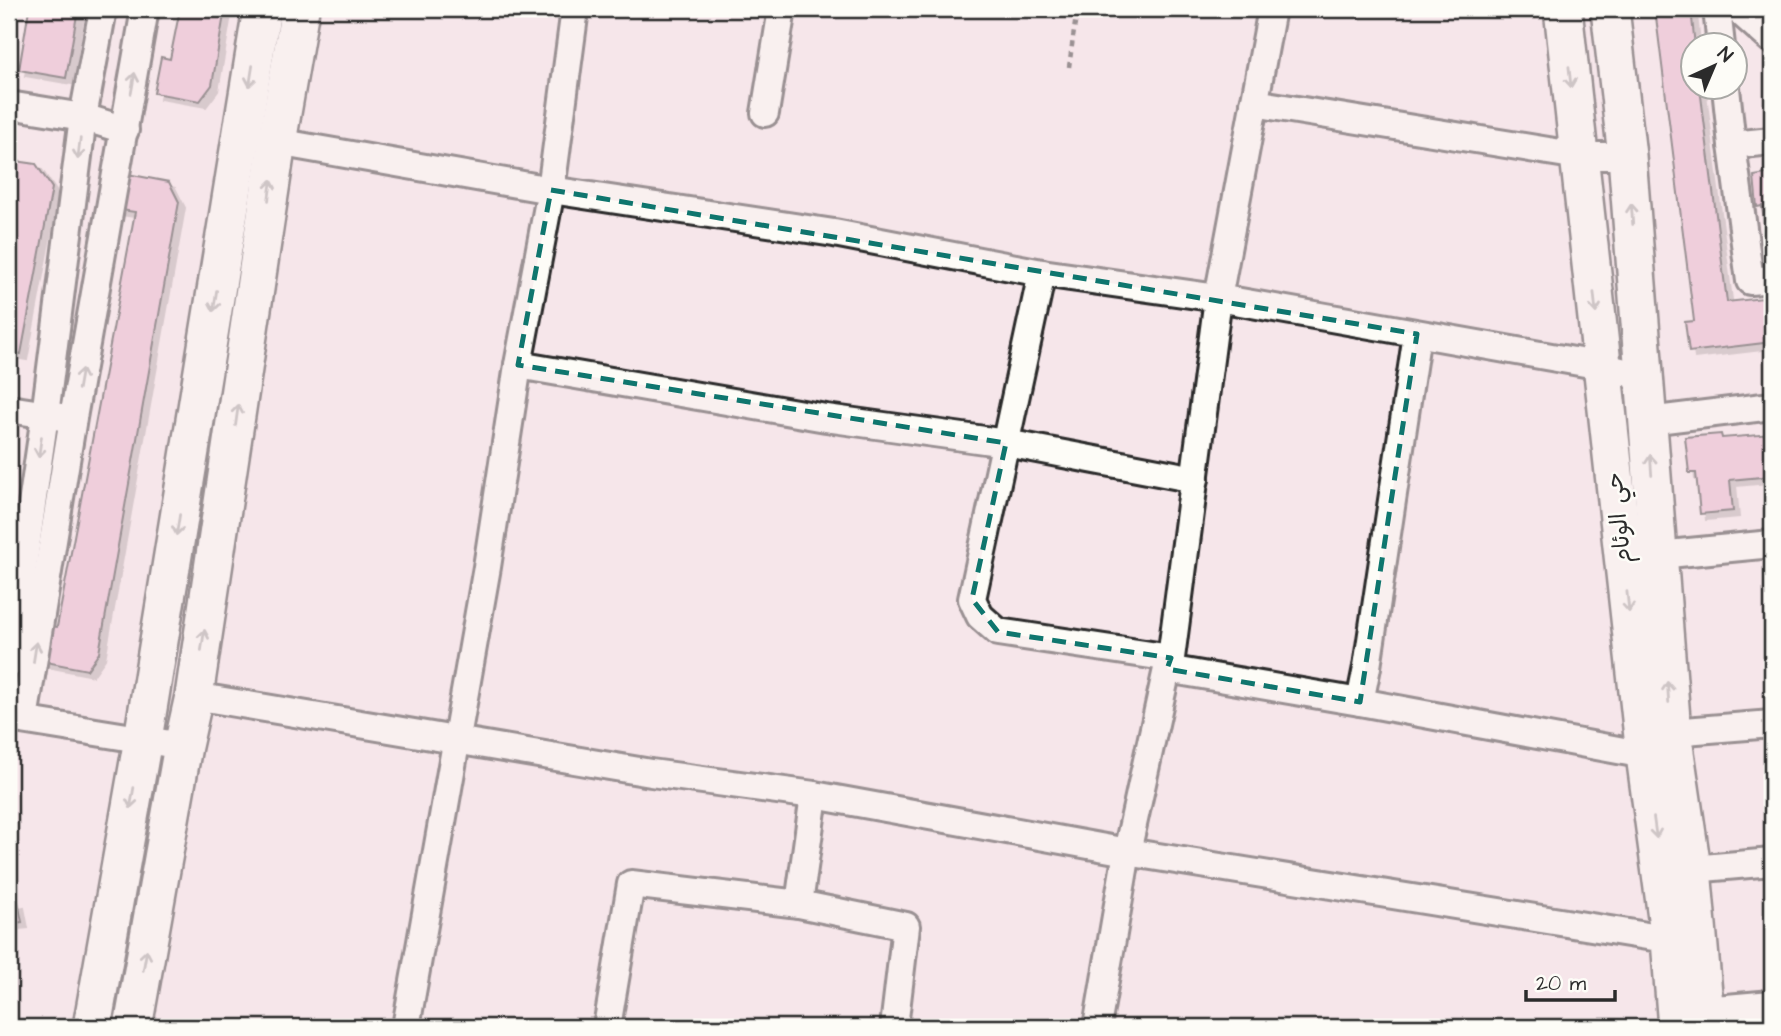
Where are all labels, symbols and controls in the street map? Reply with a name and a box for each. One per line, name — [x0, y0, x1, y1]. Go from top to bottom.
north arrow — [1680, 32, 1750, 102]
text: N — [1711, 41, 1738, 69]
one-way arrow — [244, 64, 257, 87]
one-way arrow — [1564, 65, 1577, 87]
one-way arrow — [127, 72, 140, 94]
one-way arrow — [73, 137, 86, 159]
one-way arrow — [264, 179, 277, 202]
one-way arrow — [1625, 203, 1638, 226]
one-way arrow — [208, 289, 221, 312]
one-way arrow — [1589, 291, 1602, 314]
one-way arrow — [74, 368, 87, 391]
one-way arrow — [231, 404, 244, 427]
one-way arrow — [33, 435, 46, 458]
one-way arrow — [1644, 454, 1657, 477]
street label: حي الوئام — [1598, 470, 1644, 565]
one-way arrow — [171, 513, 184, 536]
one-way arrow — [1622, 590, 1635, 613]
one-way arrow — [197, 629, 210, 652]
one-way arrow — [29, 641, 42, 664]
one-way arrow — [1662, 681, 1675, 704]
one-way arrow — [125, 786, 139, 809]
one-way arrow — [1648, 816, 1661, 839]
one-way arrow — [138, 949, 152, 972]
scale bar — [1526, 959, 1615, 1003]
text: 20 m — [1536, 969, 1587, 998]

